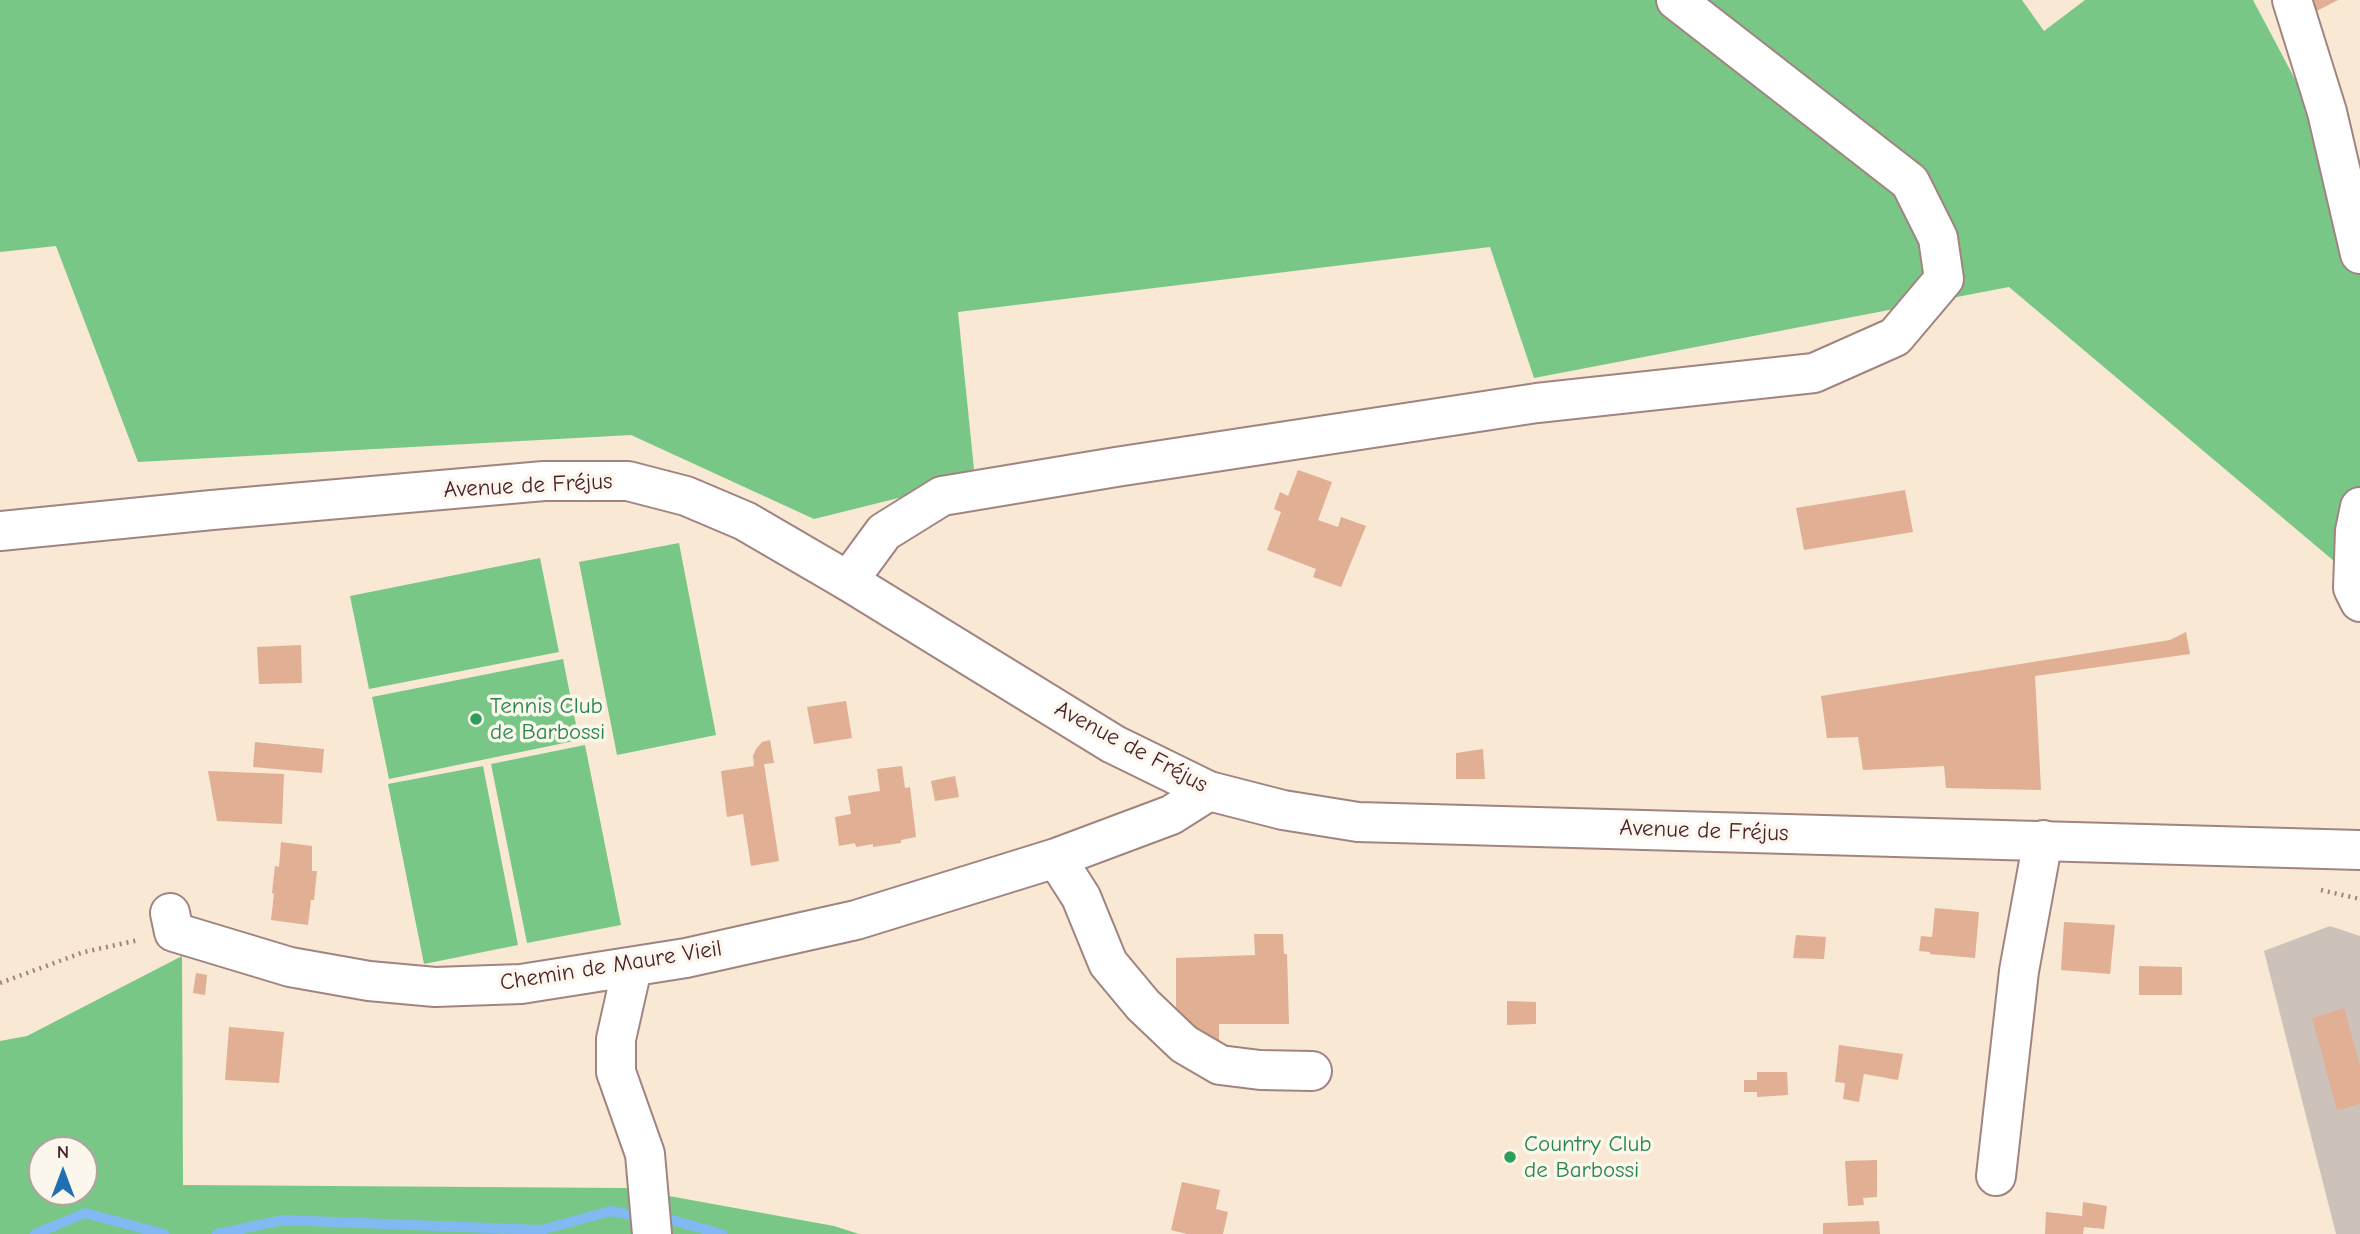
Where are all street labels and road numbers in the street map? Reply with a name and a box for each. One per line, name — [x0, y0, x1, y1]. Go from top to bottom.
street label: Avenue de Fréjus — [443, 468, 613, 504]
street label: Avenue de Fréjus — [1050, 695, 1212, 799]
street label: Avenue de Fréjus — [1619, 814, 1789, 848]
street label: Chemin de Maure Vieil — [498, 935, 724, 997]

